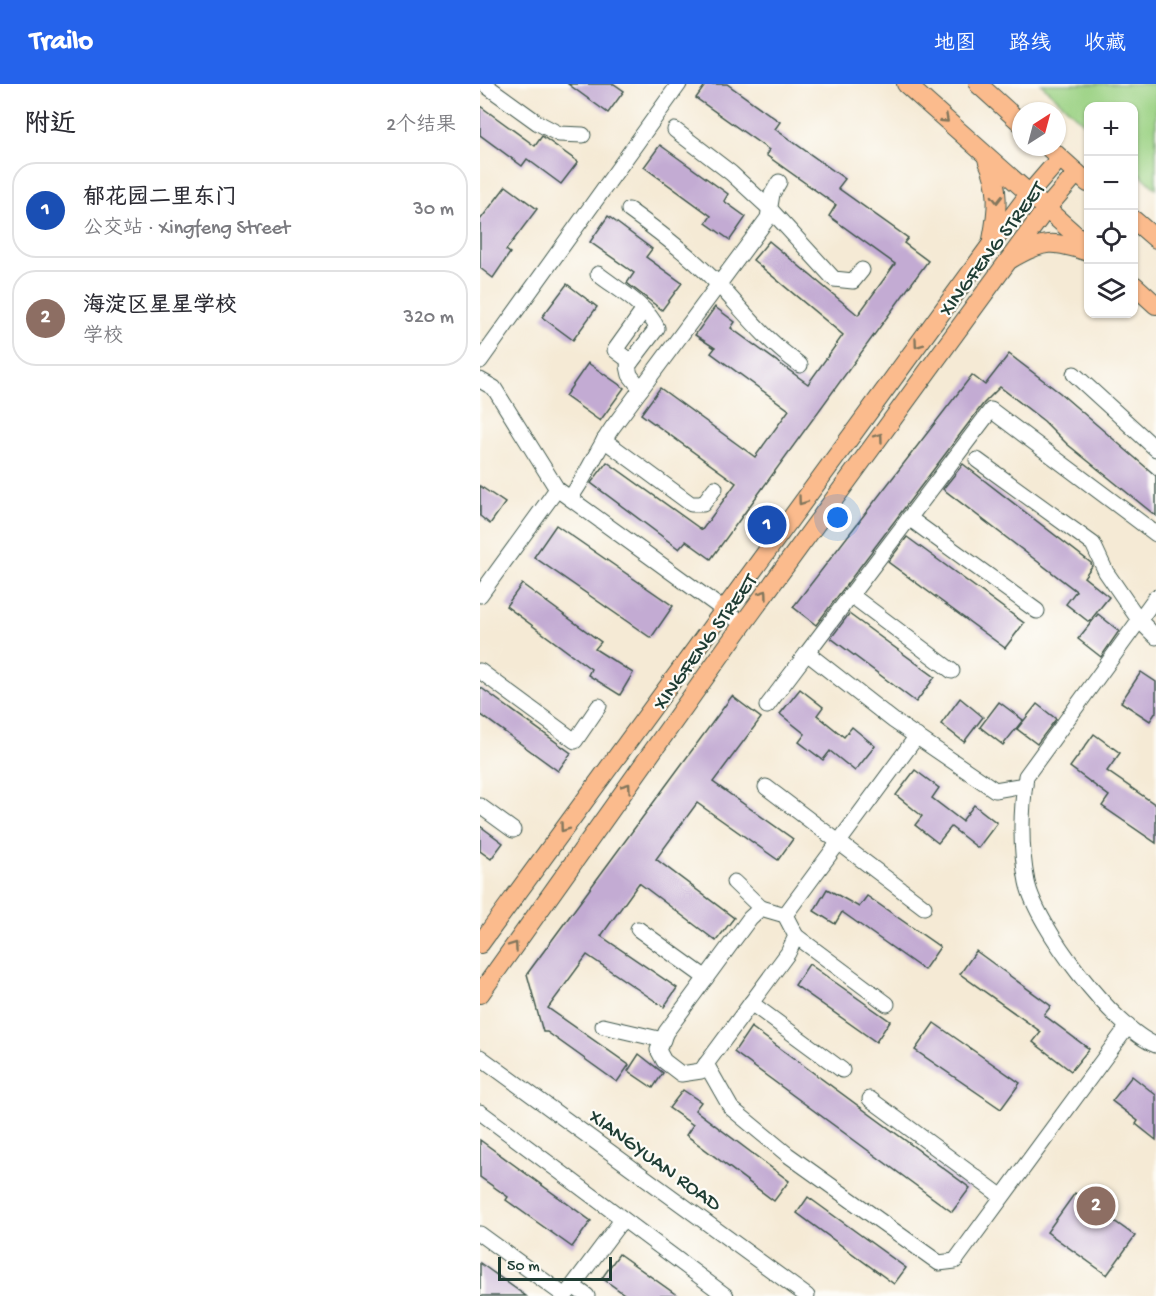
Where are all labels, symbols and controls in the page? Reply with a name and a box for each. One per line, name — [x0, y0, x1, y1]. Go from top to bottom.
text: Trailo — [30, 26, 93, 59]
text: 地图 — [934, 33, 976, 58]
text: 路线 — [1009, 33, 1051, 58]
text: 收藏 — [1084, 33, 1126, 58]
north arrow — [1012, 102, 1066, 156]
map controls — [1084, 102, 1138, 318]
button: + — [1084, 102, 1138, 156]
text: 附近 — [24, 111, 76, 142]
one-way arrow — [939, 112, 949, 123]
text: 2个结果 — [386, 115, 456, 138]
button: − — [1084, 156, 1138, 210]
street label: XINGFENG STREET — [934, 177, 1053, 323]
text: 郁花园二里东门 — [83, 186, 237, 212]
one-way arrow — [991, 195, 1003, 204]
text: 1 — [41, 199, 50, 222]
text: 30 m — [413, 199, 454, 222]
button: locate — [1084, 210, 1138, 264]
text: 公交站 · Xingfeng Street — [83, 218, 290, 241]
button: layers — [1084, 264, 1138, 318]
text: 海淀区星星学校 — [83, 294, 237, 320]
text: 2 — [41, 307, 50, 330]
text: 320 m — [404, 307, 454, 330]
text: 学校 — [83, 326, 123, 349]
one-way arrow — [914, 337, 925, 348]
one-way arrow — [872, 432, 883, 443]
one-way arrow — [799, 494, 810, 505]
pin: 1 — [748, 502, 786, 548]
your location — [823, 503, 852, 532]
street label: XINGFENG STREET — [649, 569, 765, 717]
one-way arrow — [757, 590, 768, 601]
one-way arrow — [620, 783, 631, 794]
one-way arrow — [560, 822, 571, 833]
one-way arrow — [507, 942, 518, 953]
street label: XIANGYUAN ROAD — [582, 1105, 726, 1219]
pin: 2 — [1076, 1184, 1116, 1228]
scale bar — [498, 1254, 612, 1282]
text: 50 m — [507, 1258, 540, 1277]

